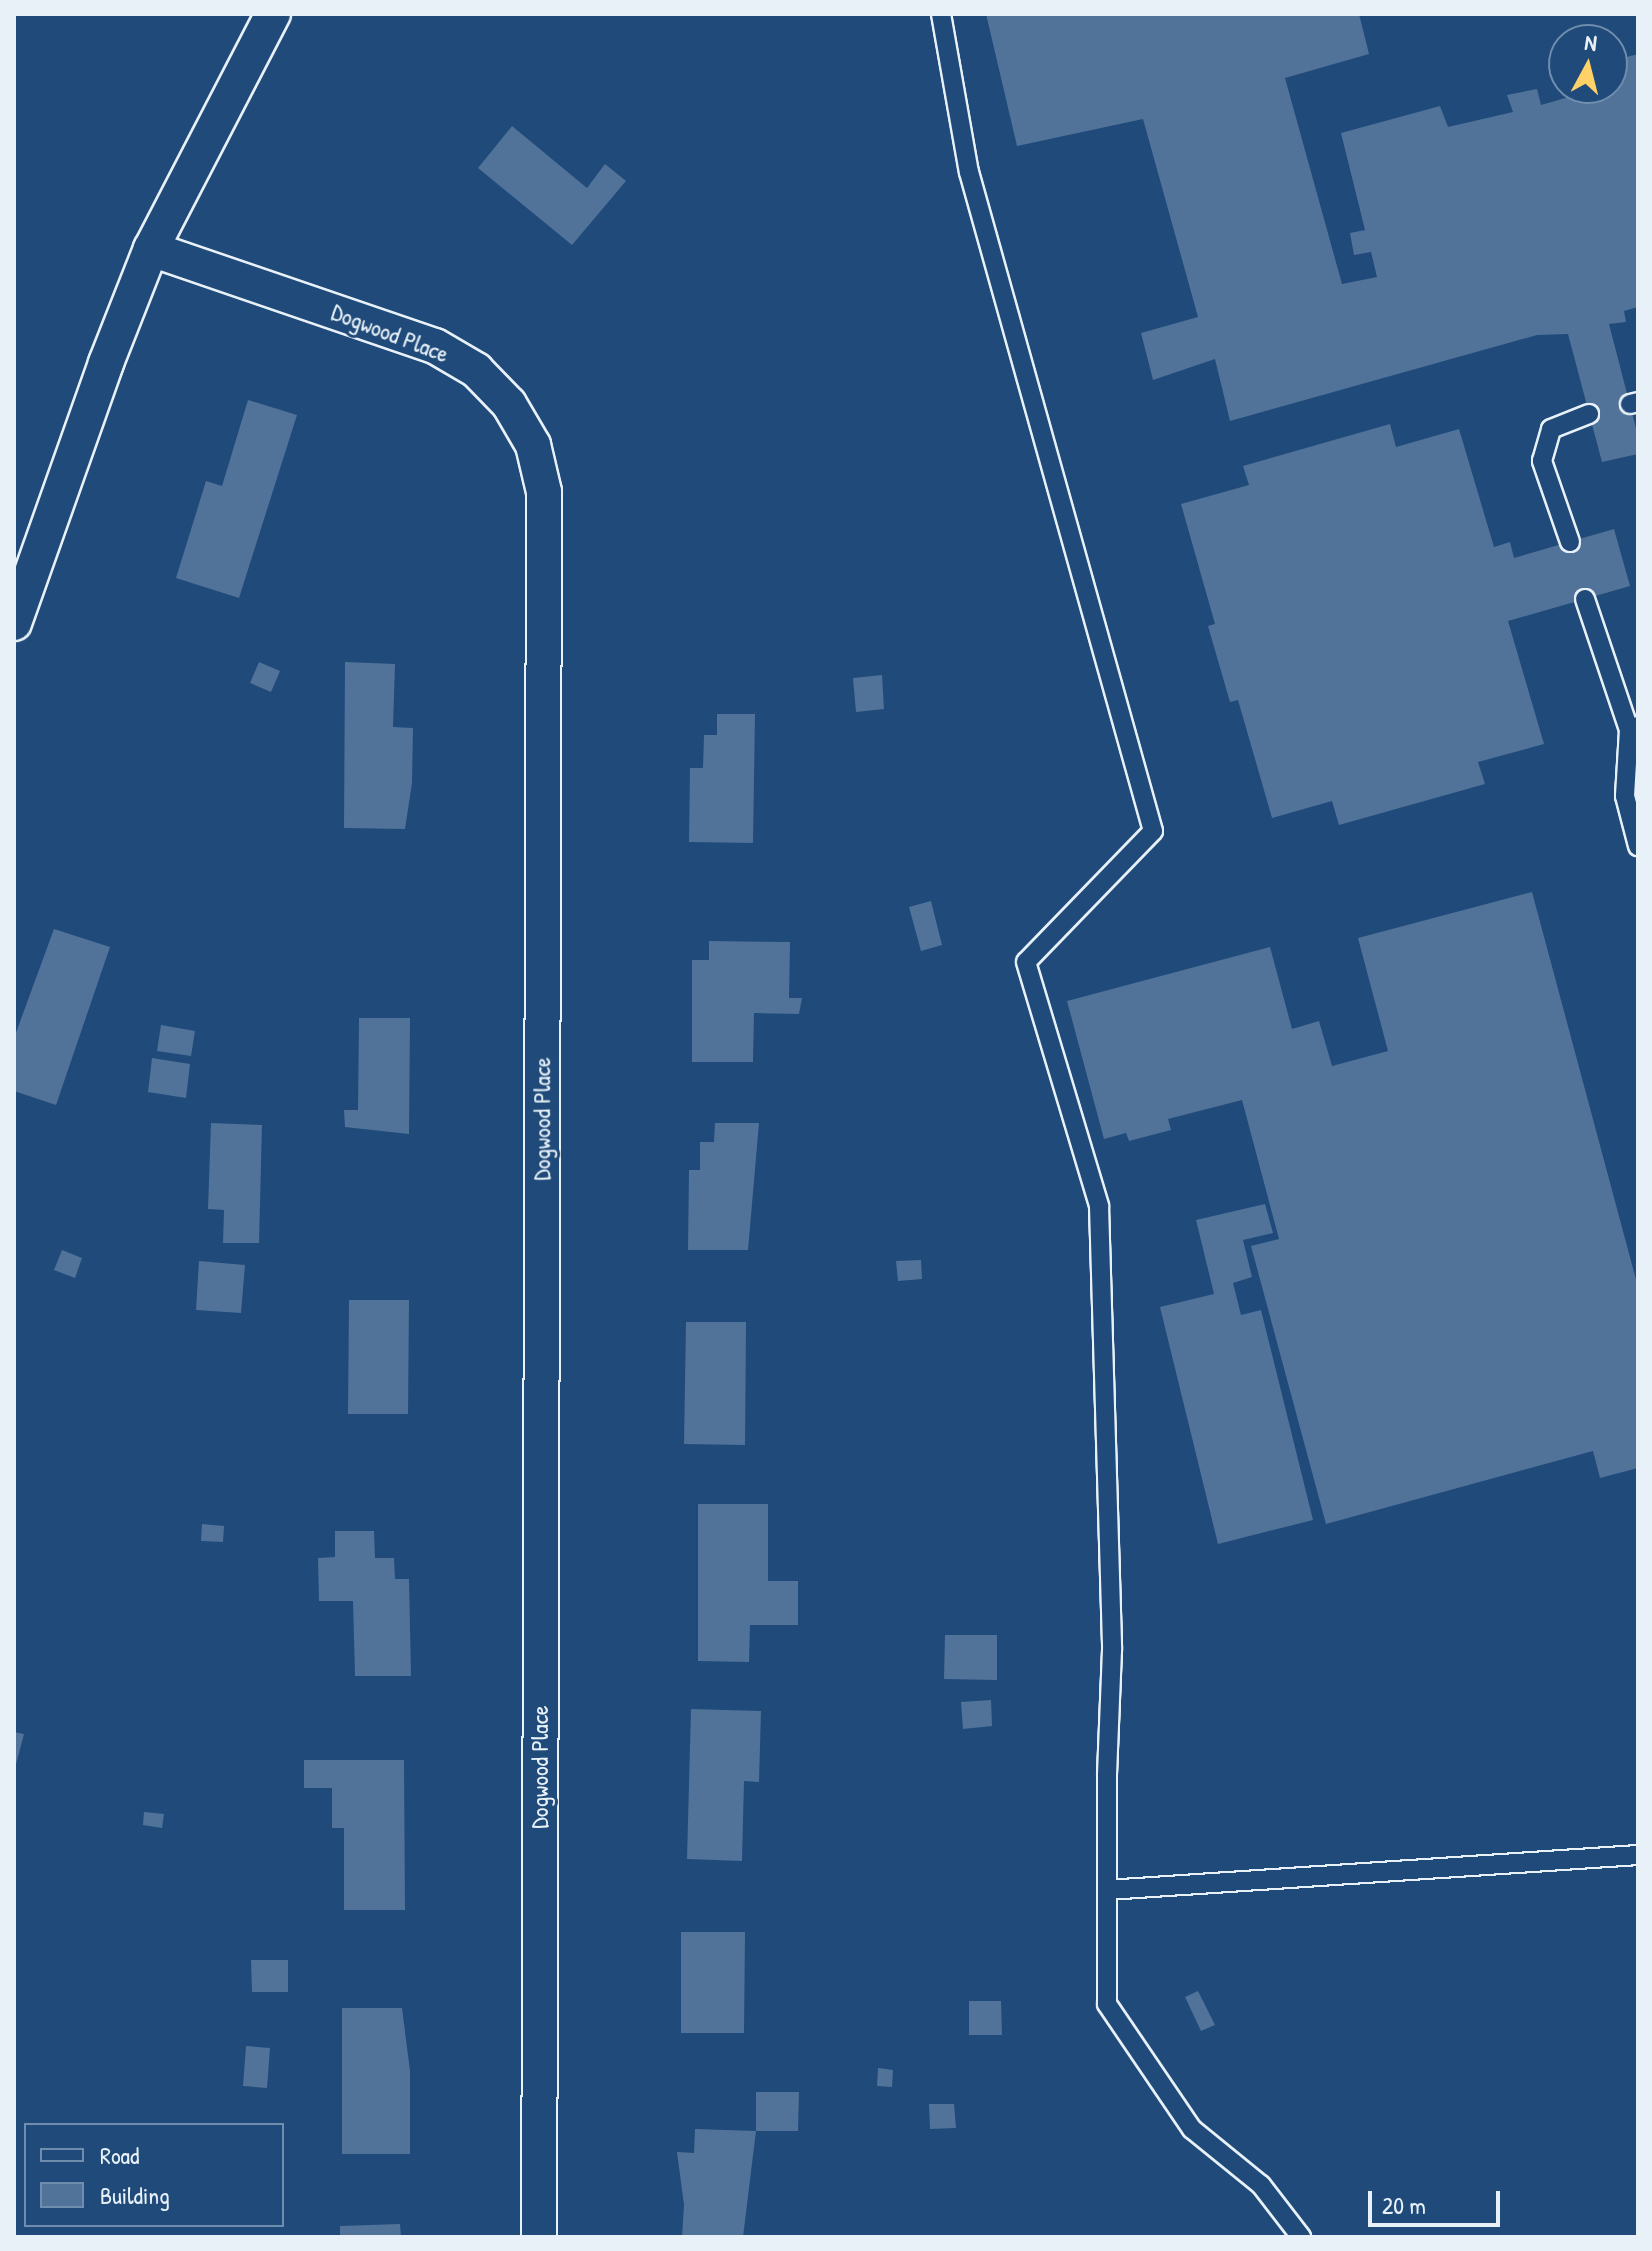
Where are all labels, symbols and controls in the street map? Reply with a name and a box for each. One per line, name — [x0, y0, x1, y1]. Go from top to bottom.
north arrow — [1548, 24, 1628, 104]
text: N — [1583, 27, 1598, 58]
street label: Dogwood Place — [327, 297, 453, 369]
street label: Dogwood Place — [528, 1057, 556, 1181]
street label: Dogwood Place — [526, 1705, 554, 1829]
legend — [24, 2123, 284, 2227]
text: Road — [100, 2139, 139, 2171]
scale bar — [1372, 2175, 1504, 2225]
text: Building — [100, 2179, 170, 2211]
text: 20 m — [1382, 2189, 1426, 2221]

